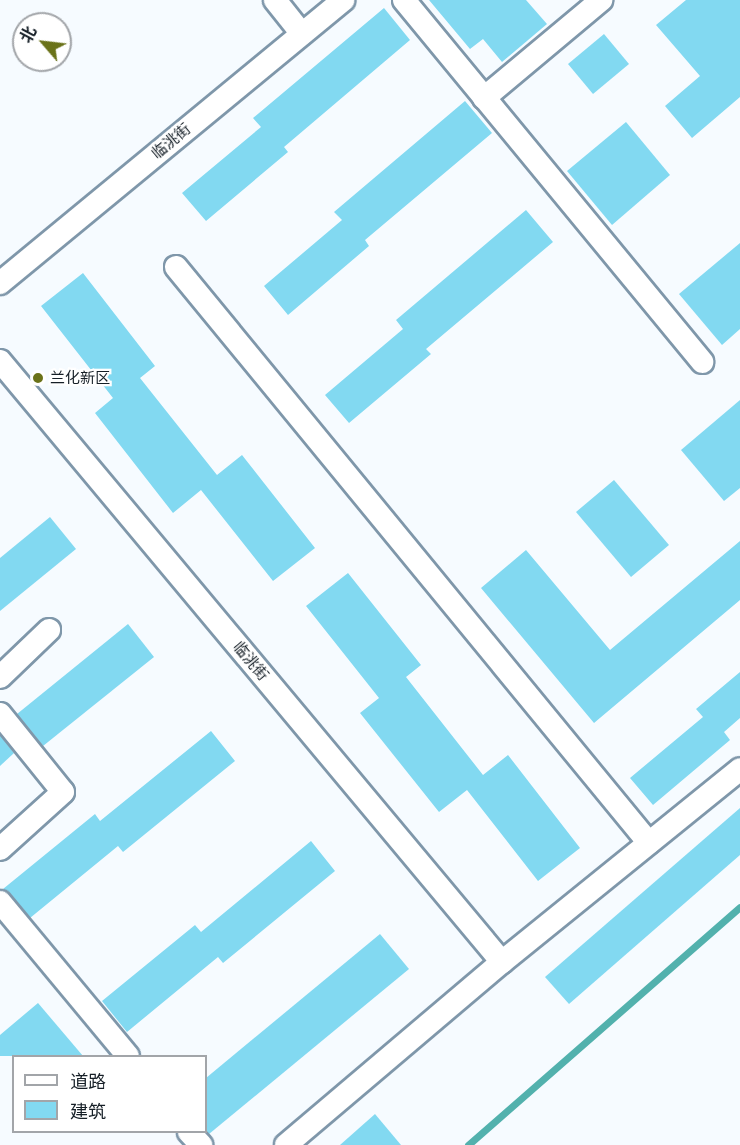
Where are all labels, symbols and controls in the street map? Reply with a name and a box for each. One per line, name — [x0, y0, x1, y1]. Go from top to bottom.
north arrow — [12, 12, 72, 72]
text: 北 — [15, 23, 40, 46]
street label: 临洮街 — [148, 120, 194, 162]
place label: 兰化新区 — [50, 369, 110, 387]
marker: 兰化新区 — [31, 371, 45, 385]
street label: 临洮街 — [230, 638, 272, 684]
legend — [12, 1055, 207, 1133]
text: 道路 — [70, 1070, 106, 1093]
text: 建筑 — [70, 1100, 106, 1123]

